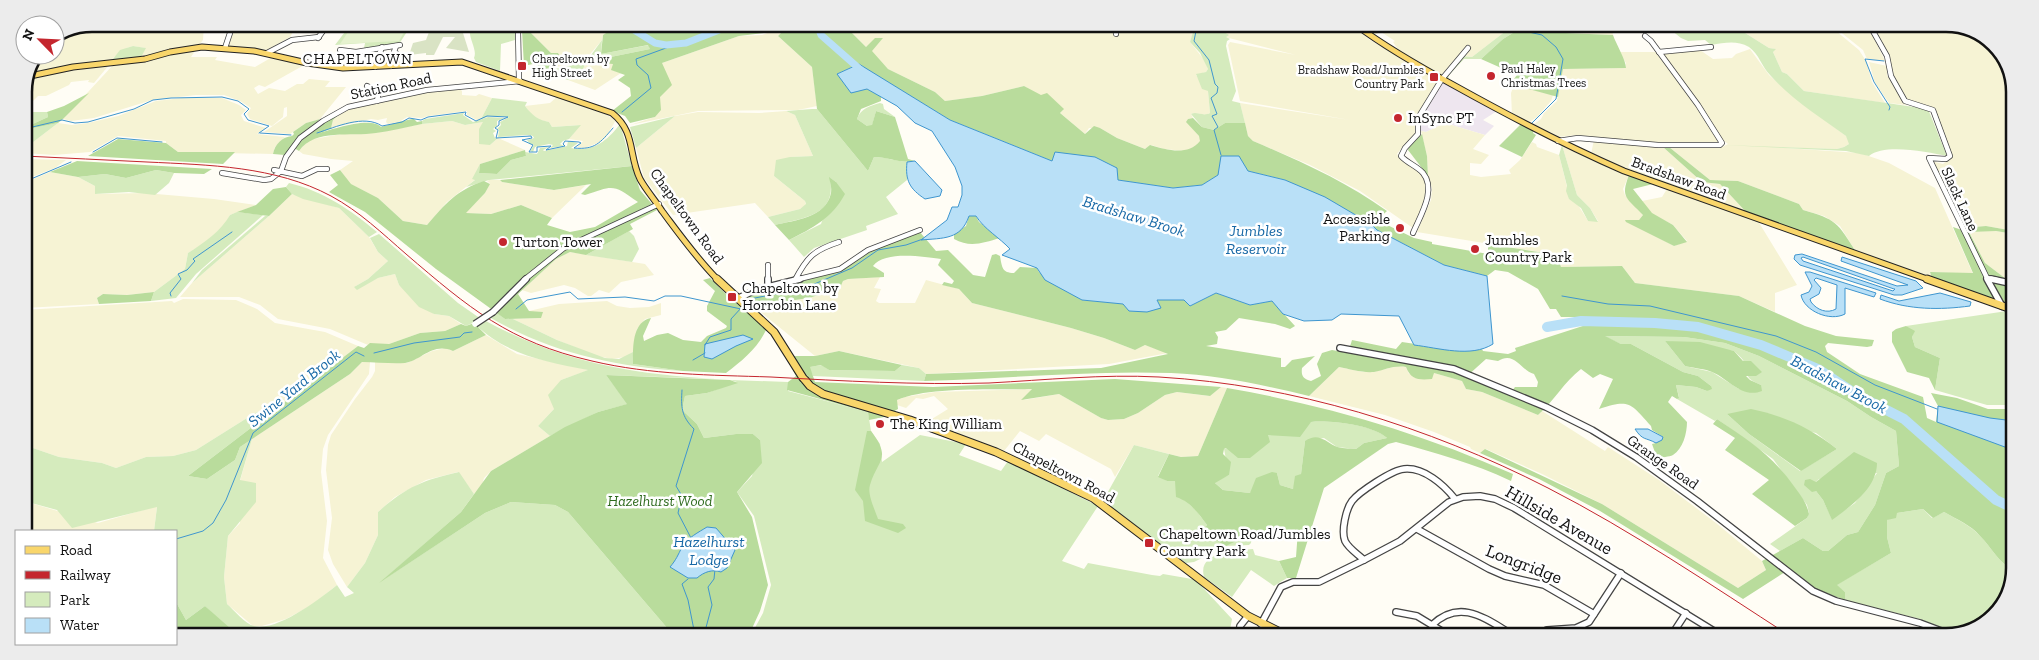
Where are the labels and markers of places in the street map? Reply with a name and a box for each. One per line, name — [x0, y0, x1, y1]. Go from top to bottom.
place label: Chapeltown by High Street — [532, 52, 610, 80]
marker: Chapeltown by High Street — [516, 60, 528, 72]
place label: Paul Haley Christmas Trees — [1501, 62, 1586, 90]
place label: Bradshaw Road/Jumbles Country Park — [1298, 63, 1425, 91]
marker: Paul Haley Christmas Trees — [1485, 70, 1497, 82]
marker: Bradshaw Road/Jumbles Country Park — [1428, 71, 1440, 83]
place label: InSync PT — [1408, 109, 1474, 127]
marker: InSync PT — [1392, 112, 1404, 124]
place label: Accessible Parking — [1323, 210, 1390, 245]
marker: Accessible Parking — [1394, 222, 1406, 234]
place label: Jumbles Country Park — [1485, 231, 1572, 266]
place label: Turton Tower — [513, 233, 603, 251]
marker: Turton Tower — [497, 236, 509, 248]
marker: Jumbles Country Park — [1469, 243, 1481, 255]
place label: Chapeltown by Horrobin Lane — [742, 279, 839, 314]
marker: Chapeltown by Horrobin Lane — [726, 291, 738, 303]
place label: The King William — [890, 415, 1002, 433]
marker: The King William — [874, 418, 886, 430]
place label: Chapeltown Road/Jumbles Country Park — [1159, 525, 1331, 560]
marker: Chapeltown Road/Jumbles Country Park — [1143, 537, 1155, 549]

